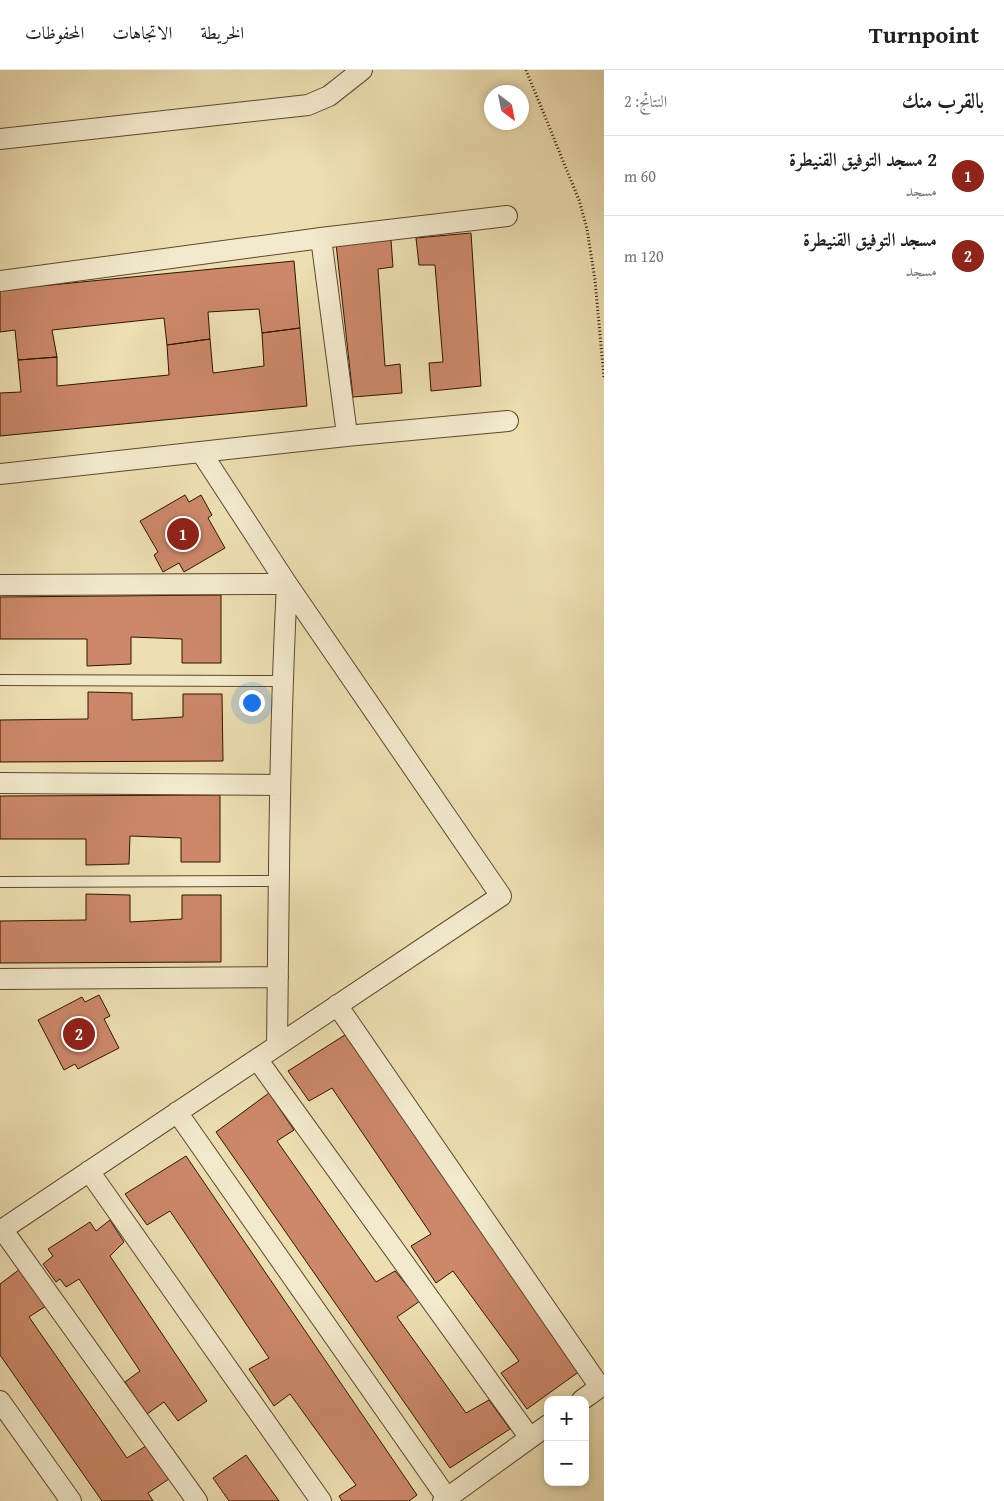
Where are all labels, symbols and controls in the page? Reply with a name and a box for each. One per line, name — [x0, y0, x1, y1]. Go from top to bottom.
text: Turnpoint — [869, 17, 979, 52]
text: المحفوظات — [25, 19, 84, 46]
text: الاتجاهات — [112, 19, 172, 46]
text: الخريطة — [200, 19, 244, 46]
north arrow — [484, 85, 529, 130]
text: بالقرب منك — [902, 85, 984, 116]
text: النتائج: 2 — [624, 89, 667, 113]
text: 2 مسجد التوفيق القنيطرة — [789, 145, 937, 173]
text: 60 m — [624, 164, 656, 188]
text: 1 — [964, 164, 972, 188]
text: مسجد — [906, 178, 937, 202]
text: مسجد التوفيق القنيطرة — [803, 225, 937, 253]
text: 120 m — [624, 244, 664, 268]
text: 2 — [964, 244, 972, 268]
text: مسجد — [906, 258, 937, 282]
pin: 1 — [167, 515, 199, 553]
your location — [239, 690, 265, 716]
pin: 2 — [63, 1015, 95, 1053]
map controls — [544, 1396, 589, 1486]
button: + — [544, 1396, 589, 1441]
button: − — [544, 1441, 589, 1486]

